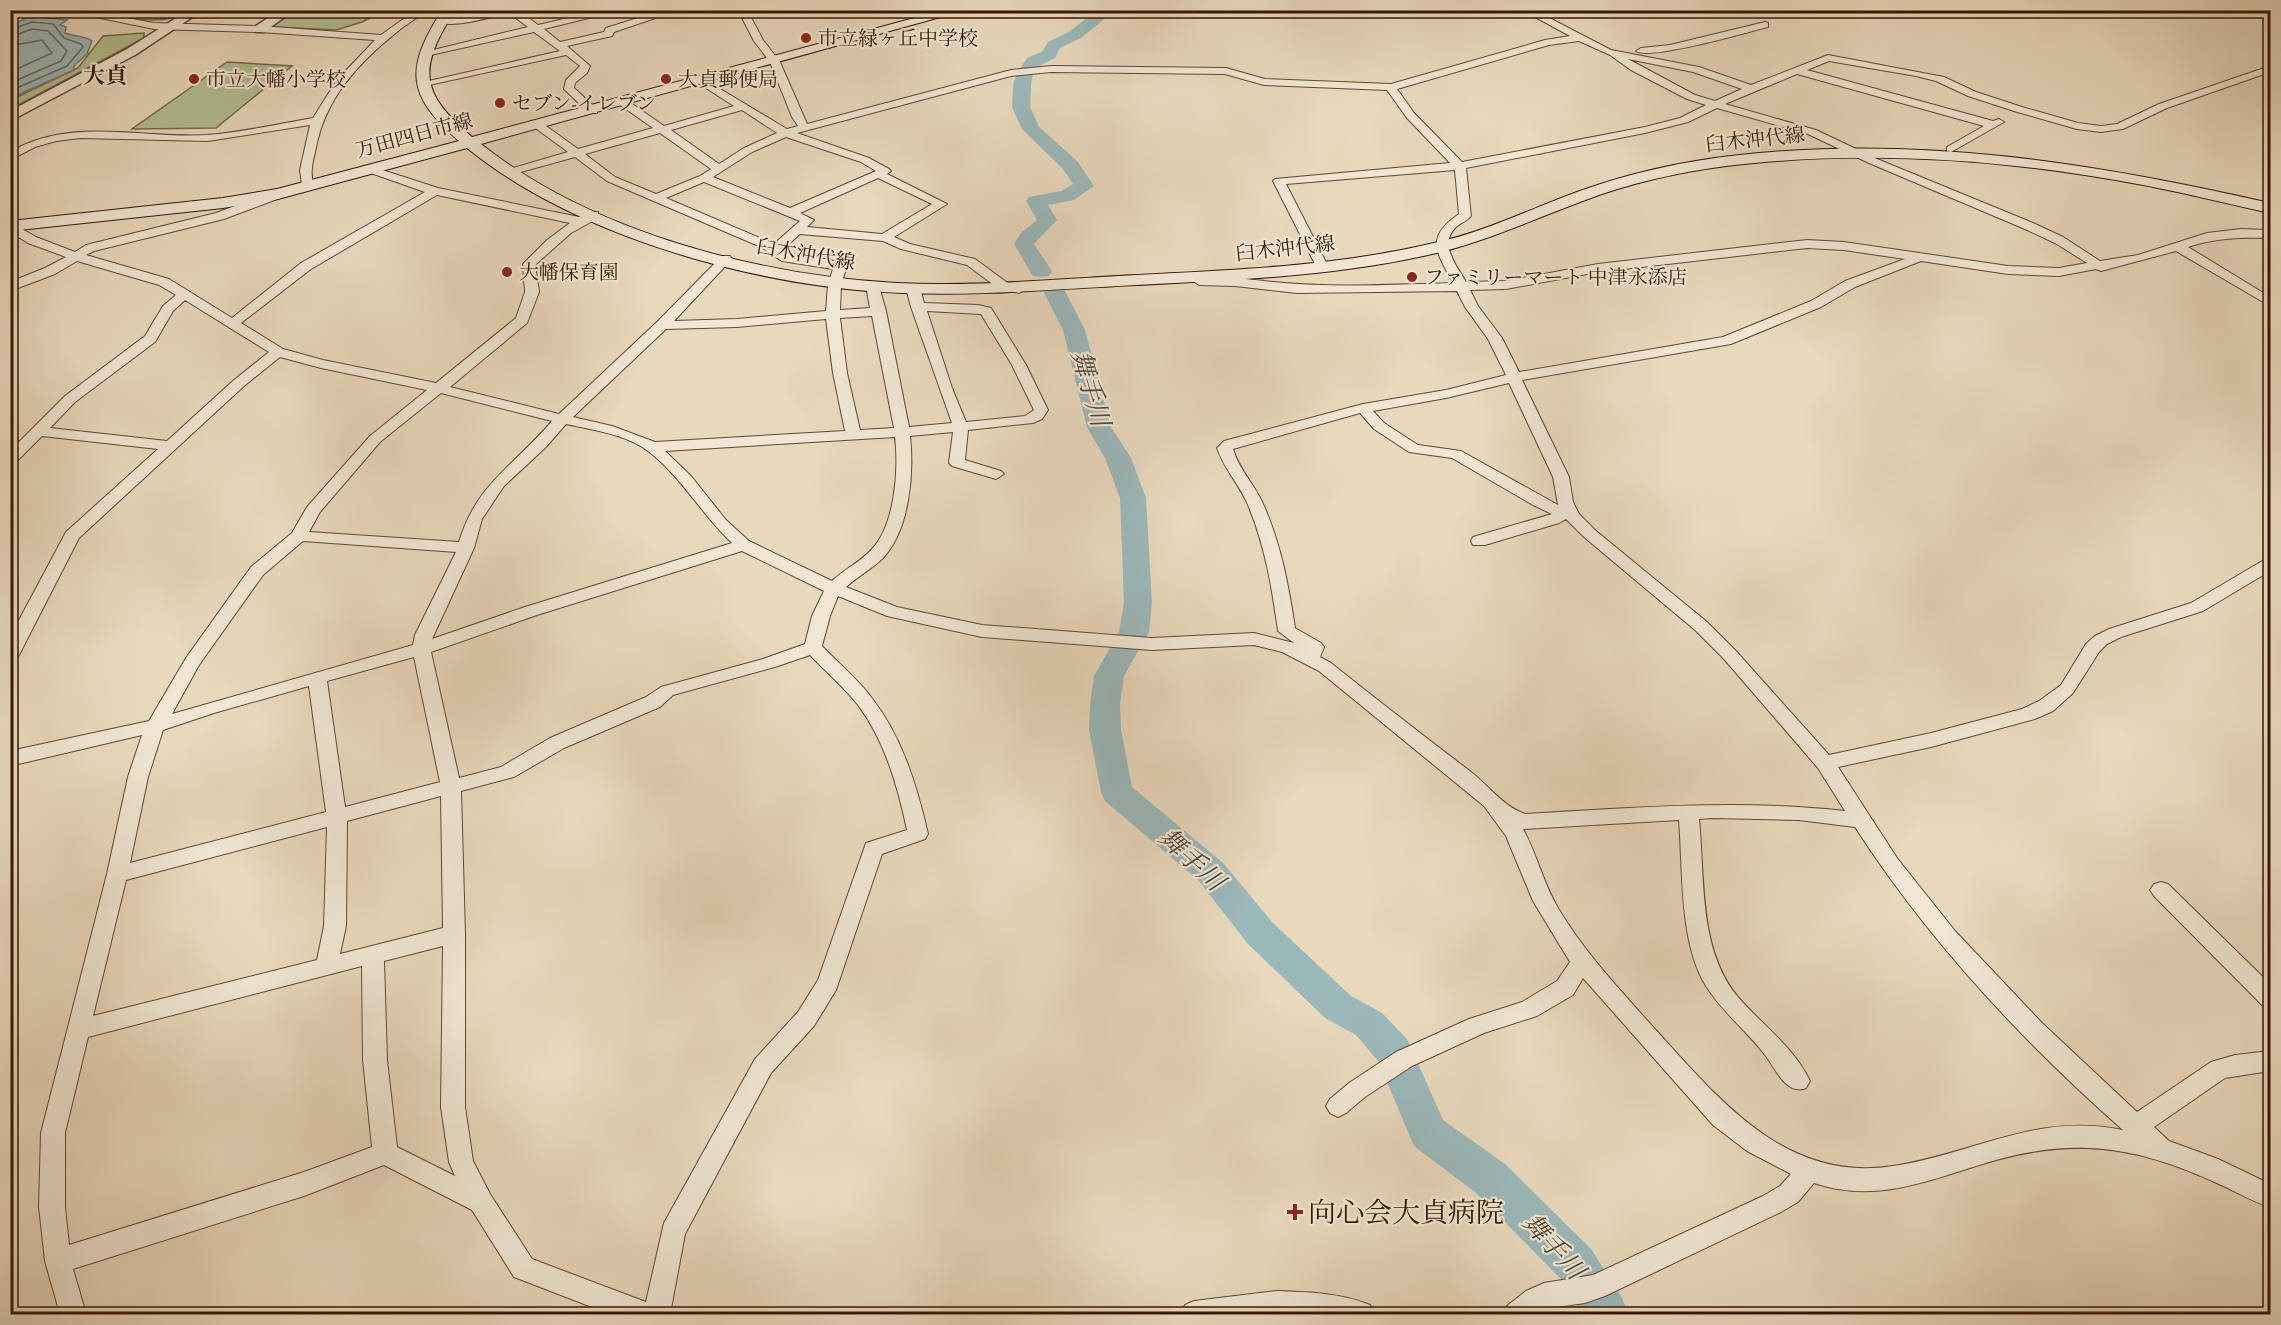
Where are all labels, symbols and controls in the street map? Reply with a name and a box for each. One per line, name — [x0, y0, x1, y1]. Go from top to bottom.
place label: 市立緑ヶ丘中学校 — [818, 25, 978, 51]
marker: 市立緑ヶ丘中学校 — [799, 31, 813, 45]
district label: 大貞 — [83, 61, 127, 90]
place label: 市立大幡小学校 — [206, 66, 346, 92]
place label: 大貞郵便局 — [678, 66, 778, 92]
marker: 市立大幡小学校 — [187, 72, 201, 86]
marker: 大貞郵便局 — [659, 72, 673, 86]
place label: セブン-イレブン — [512, 90, 656, 116]
marker: セブン-イレブン — [493, 96, 507, 110]
street label: 万田四日市線 — [353, 107, 475, 163]
street label: 臼木沖代線 — [1704, 121, 1806, 157]
street label: 臼木沖代線 — [1234, 230, 1336, 266]
street label: 臼木沖代線 — [755, 233, 857, 275]
place label: 大幡保育園 — [519, 259, 619, 285]
place label: ファミリーマート 中津永添店 — [1424, 264, 1688, 290]
marker: 大幡保育園 — [500, 265, 514, 279]
marker: ファミリーマート 中津永添店 — [1405, 270, 1419, 284]
water label: 舞手川 — [1064, 346, 1119, 433]
water label: 舞手川 — [1152, 820, 1234, 900]
place label: 向心会大貞病院 — [1308, 1194, 1504, 1230]
marker: 向心会大貞病院 — [1286, 1203, 1304, 1221]
water label: 舞手川 — [1515, 1206, 1595, 1289]

